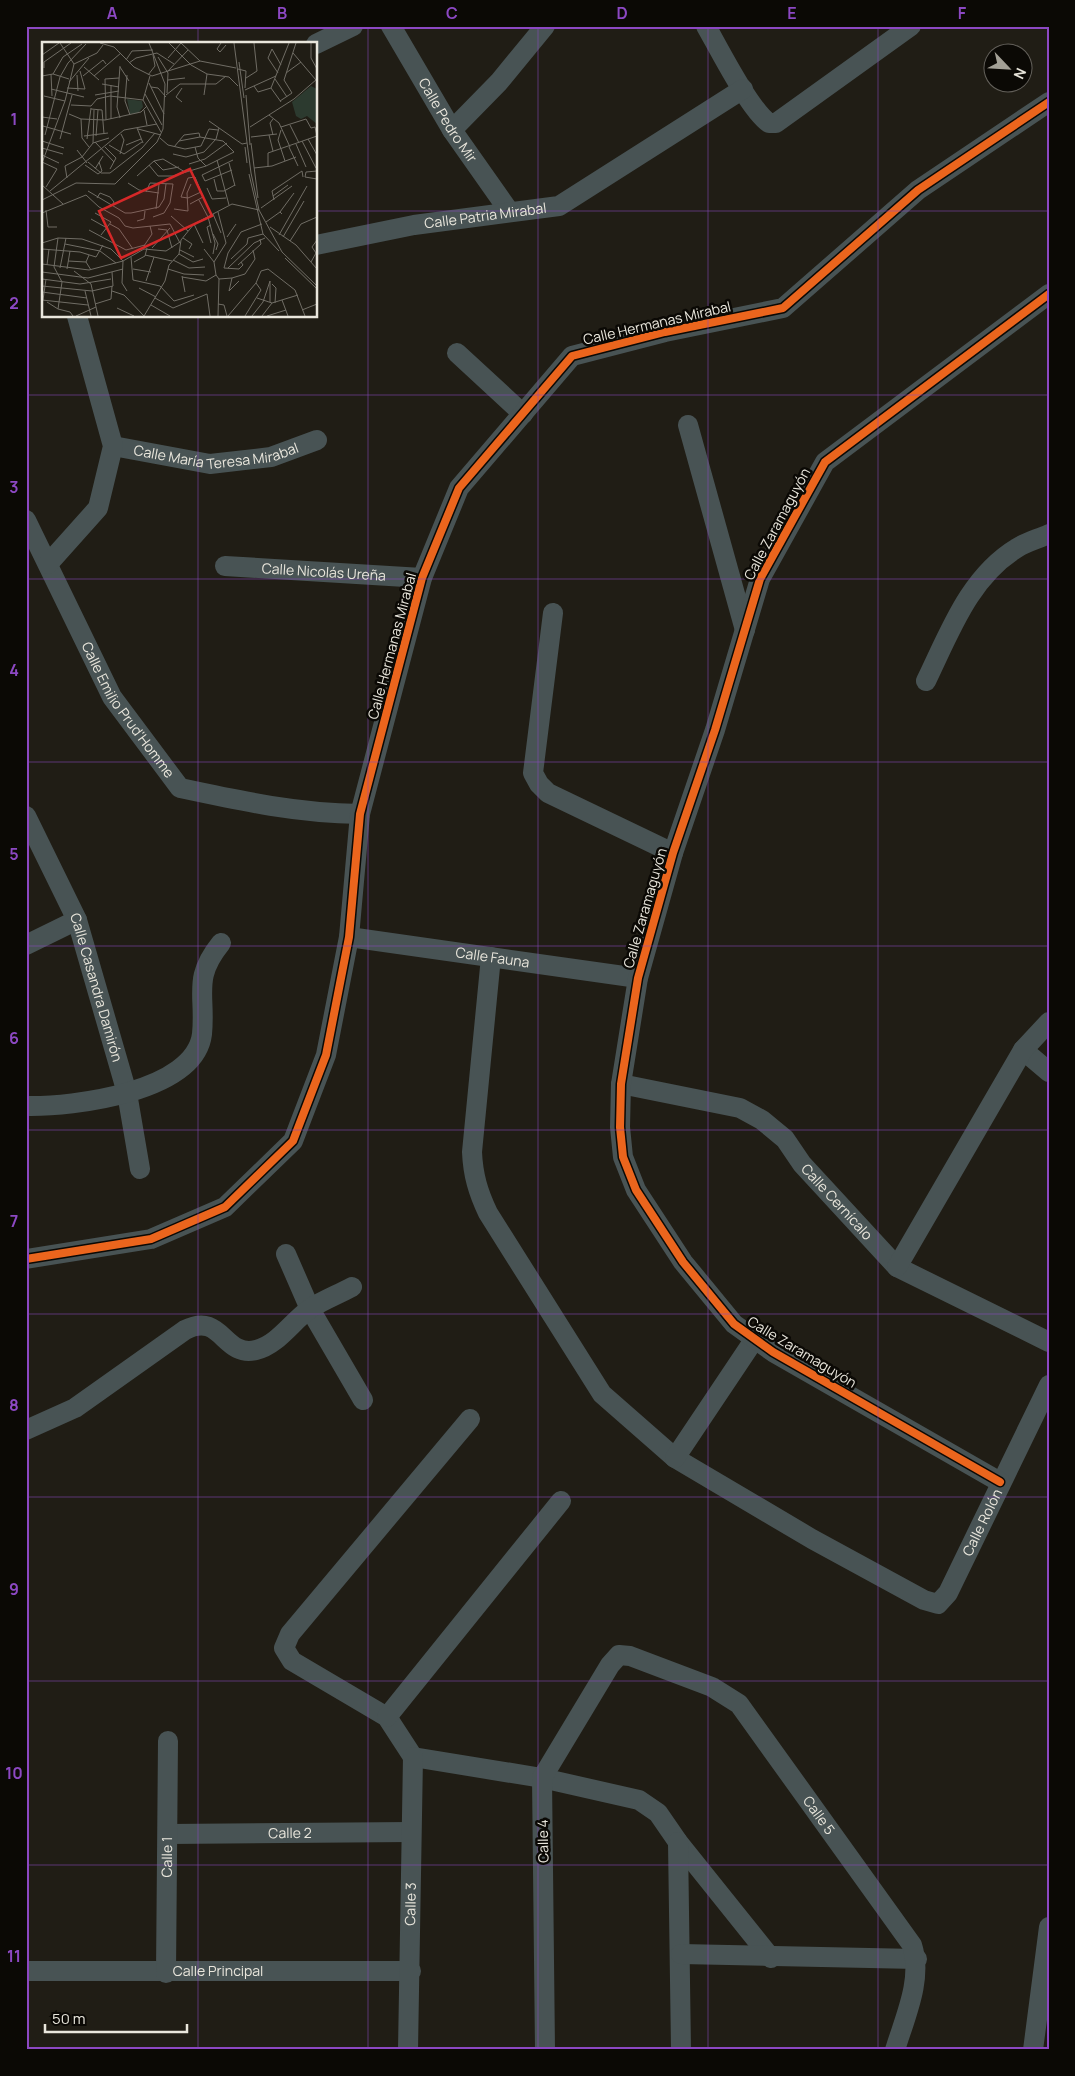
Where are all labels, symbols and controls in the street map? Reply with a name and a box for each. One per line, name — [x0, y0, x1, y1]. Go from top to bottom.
text: A — [107, 2, 118, 24]
text: B — [277, 2, 287, 24]
text: C — [446, 2, 458, 24]
text: D — [616, 2, 628, 24]
text: E — [787, 2, 797, 24]
text: F — [958, 2, 967, 24]
inset map — [42, 42, 318, 318]
north arrow — [982, 42, 1032, 92]
text: N — [1009, 65, 1031, 82]
street label: Calle Pedro Mir — [414, 74, 482, 166]
text: 1 — [10, 108, 18, 130]
street label: Calle Patria Mirabal — [423, 198, 547, 233]
text: 2 — [9, 292, 19, 314]
street label: Calle Hermanas Mirabal — [581, 296, 733, 349]
street label: Calle María Teresa Mirabal — [132, 438, 301, 473]
street label: Calle Zaramaguyón — [739, 464, 814, 583]
text: 3 — [9, 476, 19, 498]
street label: Calle Nicolás Ureña — [261, 558, 386, 585]
street label: Calle Hermanas Mirabal — [363, 571, 420, 721]
street label: Calle Emilio Prud'Homme — [78, 638, 179, 781]
text: 4 — [9, 659, 19, 681]
text: 5 — [9, 843, 19, 865]
street label: Calle Zaramaguyón — [618, 846, 671, 970]
street label: Calle Casandra Damirón — [66, 909, 127, 1064]
street label: Calle Fauna — [454, 942, 531, 972]
text: 6 — [9, 1027, 19, 1049]
street label: Calle Cernícalo — [797, 1159, 877, 1244]
text: 7 — [10, 1210, 18, 1232]
street label: Calle Zaramaguyón — [744, 1311, 860, 1392]
text: 8 — [9, 1394, 19, 1416]
street label: Calle Rolón — [957, 1486, 1006, 1559]
text: 9 — [9, 1578, 19, 1600]
text: 10 — [5, 1762, 23, 1784]
street label: Calle 5 — [799, 1792, 840, 1838]
street label: Calle 4 — [533, 1819, 552, 1863]
street label: Calle 2 — [268, 1823, 312, 1842]
street label: Calle 1 — [157, 1836, 176, 1878]
street label: Calle 3 — [400, 1882, 420, 1926]
text: 11 — [7, 1945, 21, 1967]
street label: Calle Principal — [173, 1961, 263, 1980]
scale bar — [45, 2001, 188, 2033]
text: 50 m — [52, 2008, 86, 2029]

